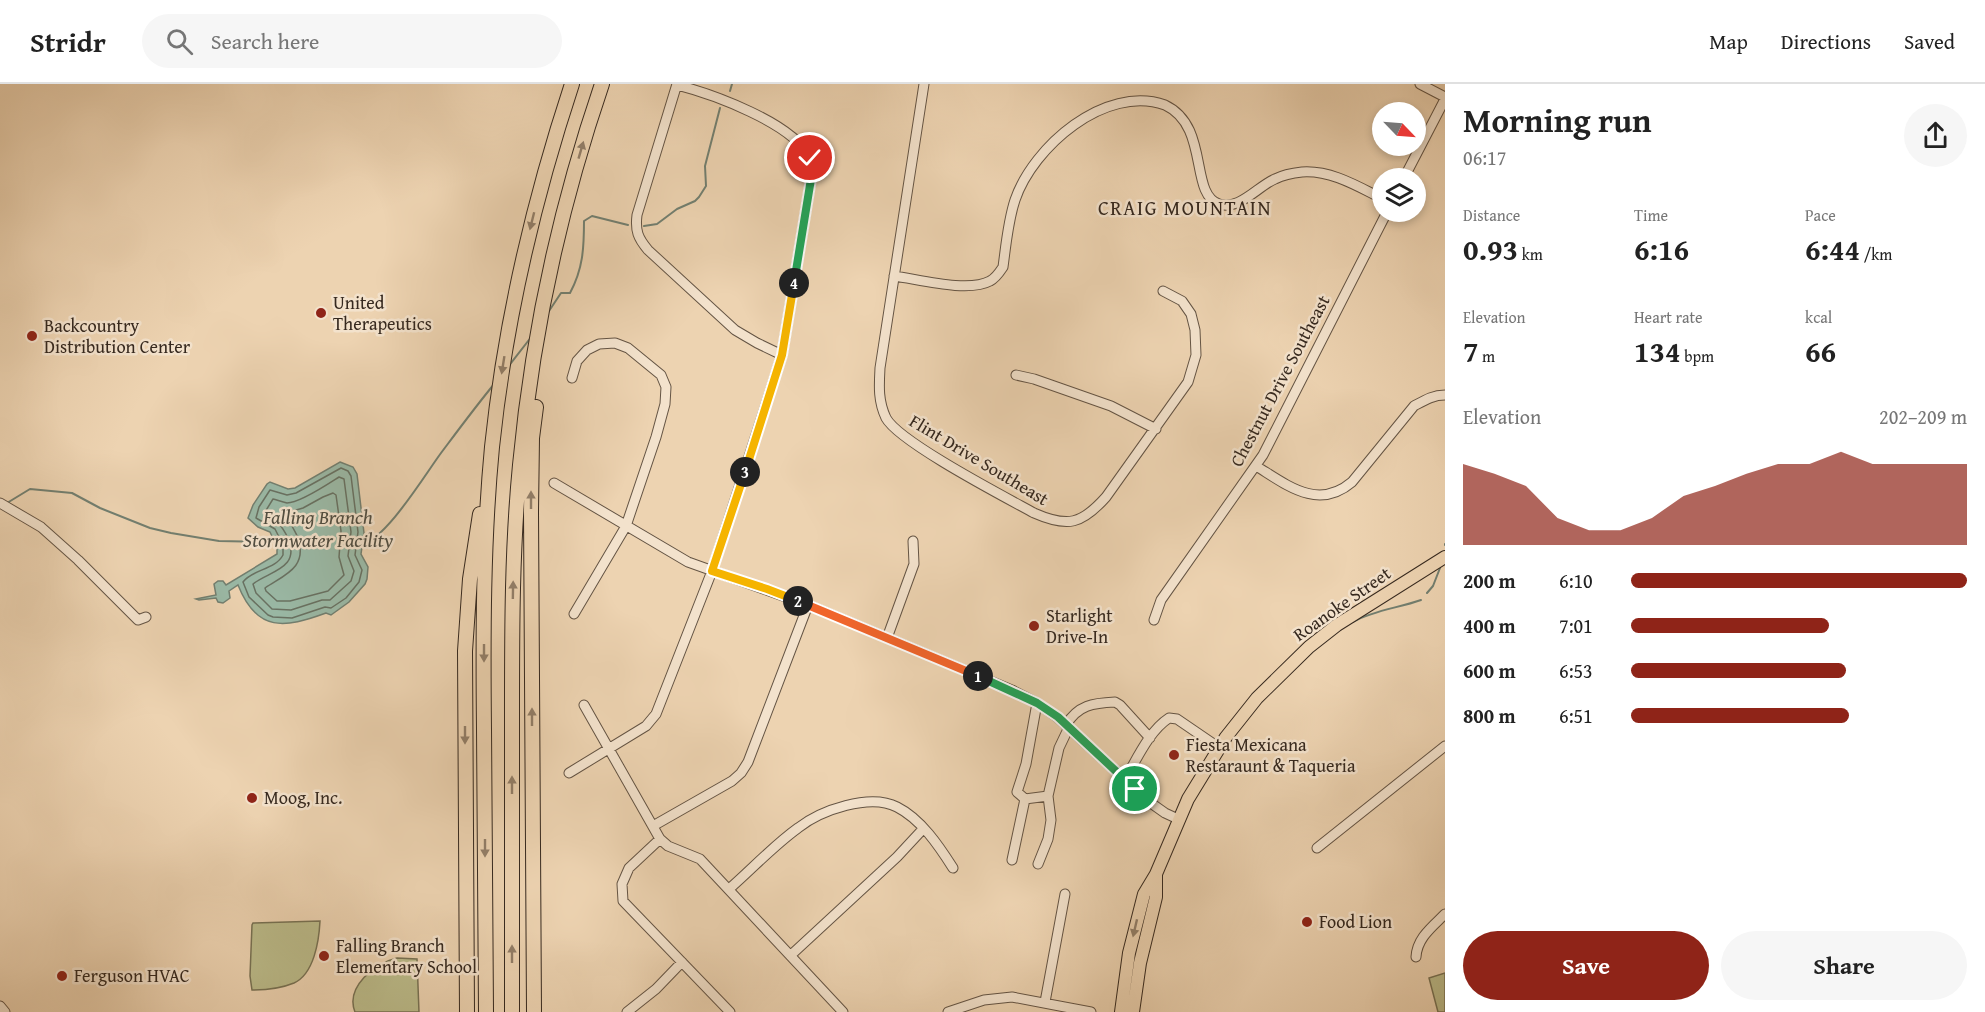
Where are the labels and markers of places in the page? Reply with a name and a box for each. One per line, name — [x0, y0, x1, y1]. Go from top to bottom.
pin — [784, 132, 835, 183]
pin: 4 — [779, 268, 809, 298]
place label: United Therapeutics — [333, 289, 432, 337]
marker: United Therapeutics — [314, 306, 328, 320]
place label: Backcountry Distribution Center — [44, 312, 191, 360]
marker: Backcountry Distribution Center — [25, 329, 39, 343]
pin: 3 — [730, 457, 760, 487]
pin: 2 — [783, 586, 813, 616]
place label: Starlight Drive-In — [1046, 602, 1113, 650]
marker: Starlight Drive-In — [1027, 619, 1041, 633]
pin: 1 — [963, 661, 993, 691]
place label: Fiesta Mexicana Restaraunt & Taqueria — [1186, 731, 1356, 779]
marker: Fiesta Mexicana Restaraunt & Taqueria — [1167, 748, 1181, 762]
pin — [1109, 763, 1160, 814]
place label: Moog, Inc. — [264, 784, 342, 811]
marker: Moog, Inc. — [245, 791, 259, 805]
place label: Food Lion — [1319, 908, 1392, 935]
marker: Food Lion — [1300, 915, 1314, 929]
place label: Falling Branch Elementary School — [336, 932, 477, 980]
marker: Falling Branch Elementary School — [317, 949, 331, 963]
place label: Ferguson HVAC — [74, 962, 190, 989]
marker: Ferguson HVAC — [55, 969, 69, 983]

